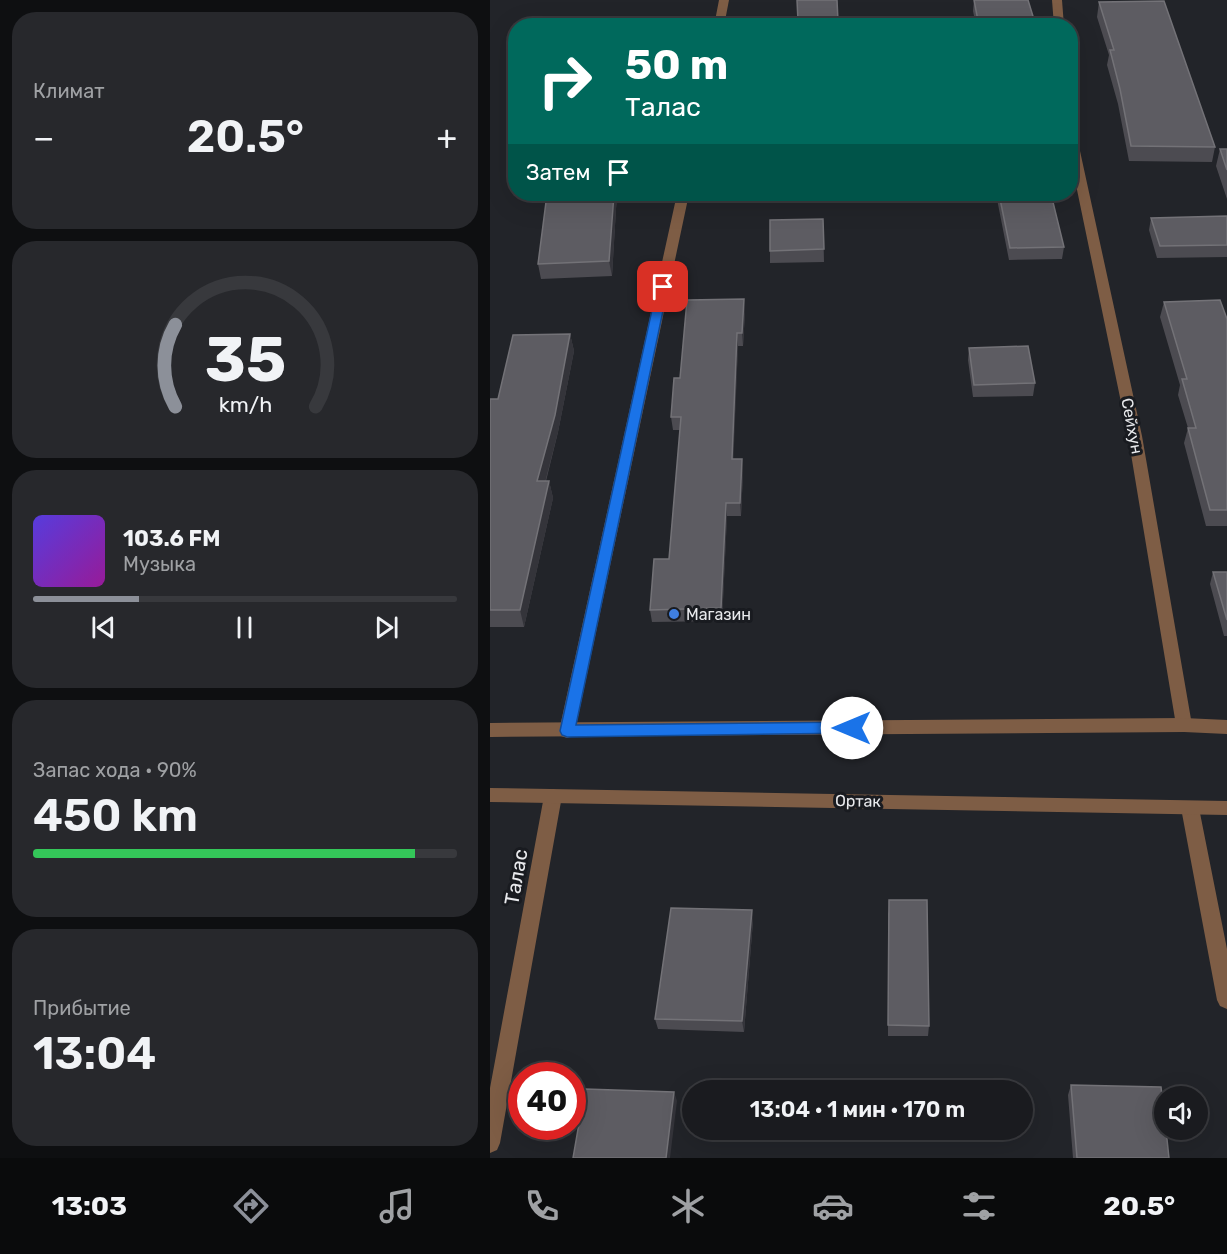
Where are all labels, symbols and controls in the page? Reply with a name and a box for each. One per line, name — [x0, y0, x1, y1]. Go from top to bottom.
text: 50 m — [625, 40, 728, 90]
icon: right — [526, 42, 604, 120]
text: Климат — [33, 79, 105, 103]
text: Талас — [625, 91, 701, 123]
text: 20.5° — [187, 110, 304, 163]
text: − — [33, 118, 54, 157]
text: + — [436, 118, 457, 157]
icon: arrive — [602, 156, 635, 189]
text: Затем — [526, 159, 590, 186]
pin — [637, 261, 688, 312]
icon: arrive — [646, 270, 679, 303]
text: 35 — [204, 323, 286, 397]
text: km/h — [218, 392, 272, 417]
street label: Сейхун — [1117, 396, 1147, 456]
text: 103.6 FM — [123, 525, 220, 552]
text: Музыка — [123, 552, 196, 576]
place label: Магазин — [686, 605, 751, 624]
marker: Магазин — [667, 607, 681, 621]
icon: previous — [87, 611, 120, 644]
icon: pause — [228, 611, 261, 644]
icon: next — [370, 611, 403, 644]
position arrow — [820, 696, 884, 760]
text: Запас хода · 90% — [33, 758, 197, 782]
text: 450 km — [33, 789, 198, 842]
street label: Ортак — [835, 791, 882, 811]
street label: Талас — [499, 847, 533, 907]
text: Прибытие — [33, 996, 131, 1020]
text: 13:04 — [33, 1027, 156, 1080]
speed limit sign: 40 — [508, 1062, 586, 1140]
map controls — [1154, 1086, 1208, 1140]
button: sound — [1154, 1086, 1208, 1140]
text: 13:04 · 1 мин · 170 m — [750, 1096, 965, 1123]
icon: directions — [230, 1185, 272, 1227]
icon: music — [376, 1185, 418, 1227]
icon: phone — [521, 1185, 563, 1227]
icon: climate — [667, 1185, 709, 1227]
icon: car — [812, 1185, 854, 1227]
icon: filters — [958, 1185, 1000, 1227]
text: 13:03 — [52, 1190, 127, 1222]
text: 20.5° — [1103, 1190, 1175, 1222]

